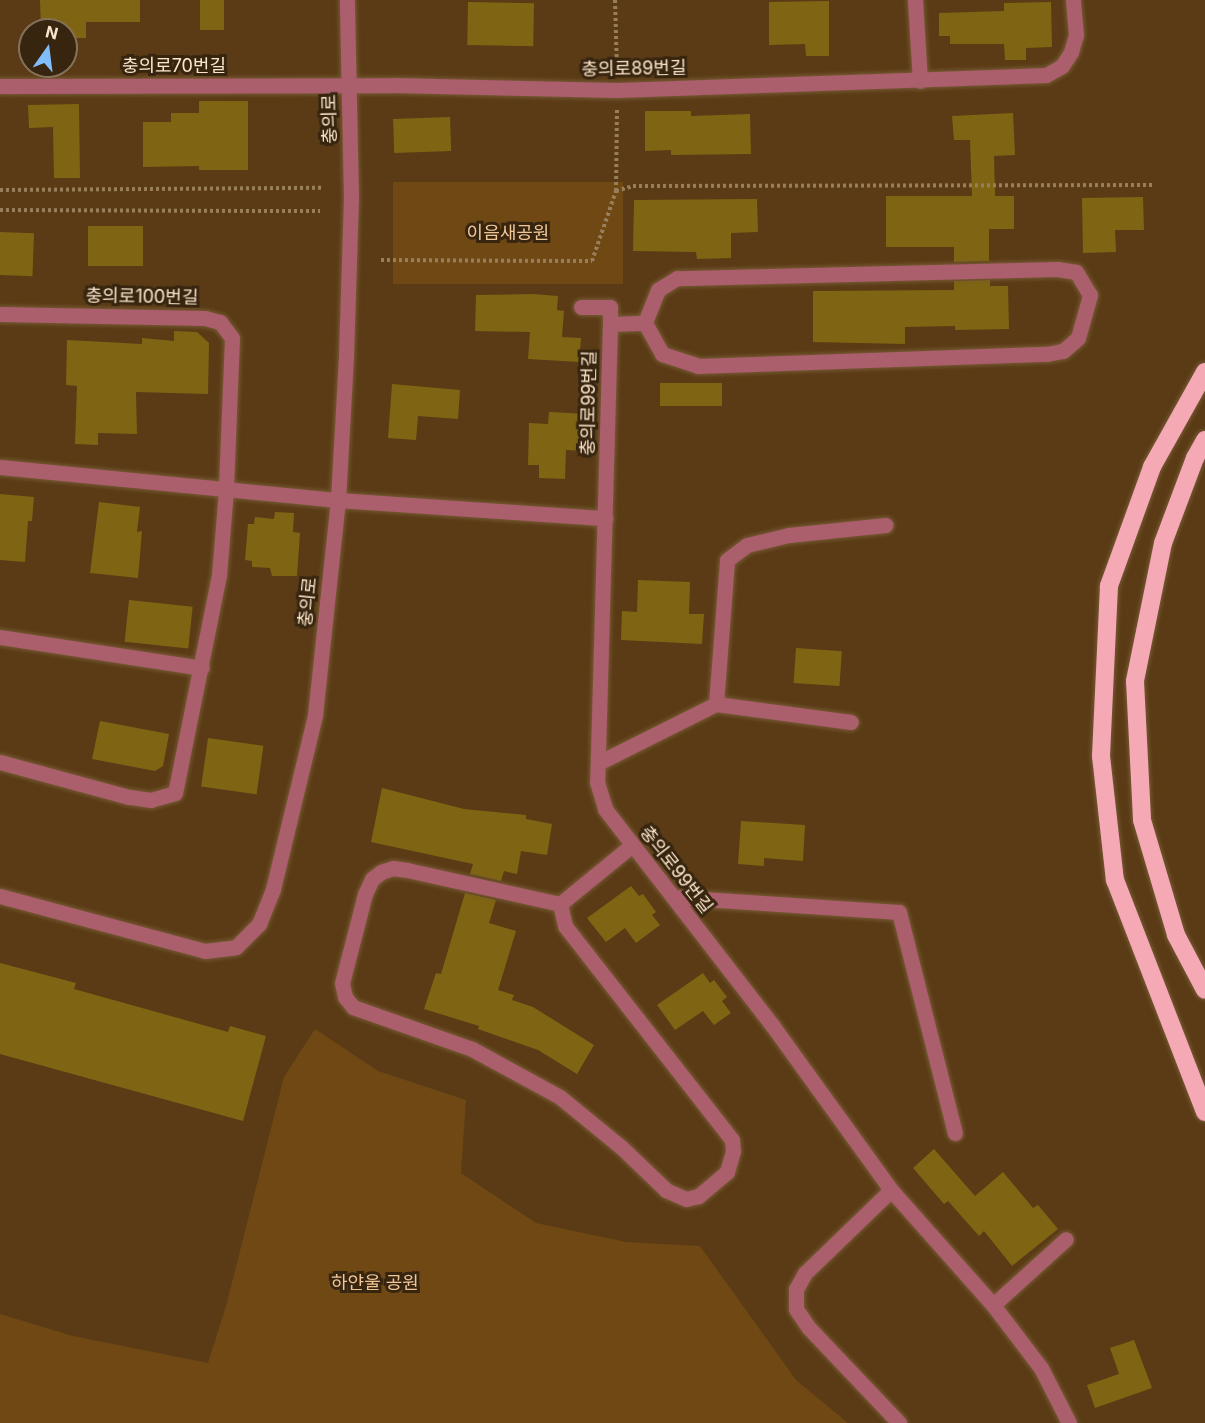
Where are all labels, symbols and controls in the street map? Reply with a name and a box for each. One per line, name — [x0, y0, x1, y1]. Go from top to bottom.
north arrow — [18, 18, 78, 78]
text: N — [44, 21, 60, 44]
street label: 충의로70번길 — [122, 55, 226, 77]
street label: 충의로89번길 — [581, 57, 687, 81]
street label: 충의로 — [319, 94, 341, 144]
park label: 이음새공원 — [467, 222, 549, 244]
street label: 충의로100번길 — [85, 285, 199, 309]
street label: 충의로99번길 — [577, 350, 601, 456]
street label: 충의로 — [295, 576, 321, 628]
street label: 충의로99번길 — [635, 822, 717, 918]
park label: 하얀울 공원 — [331, 1272, 419, 1294]

